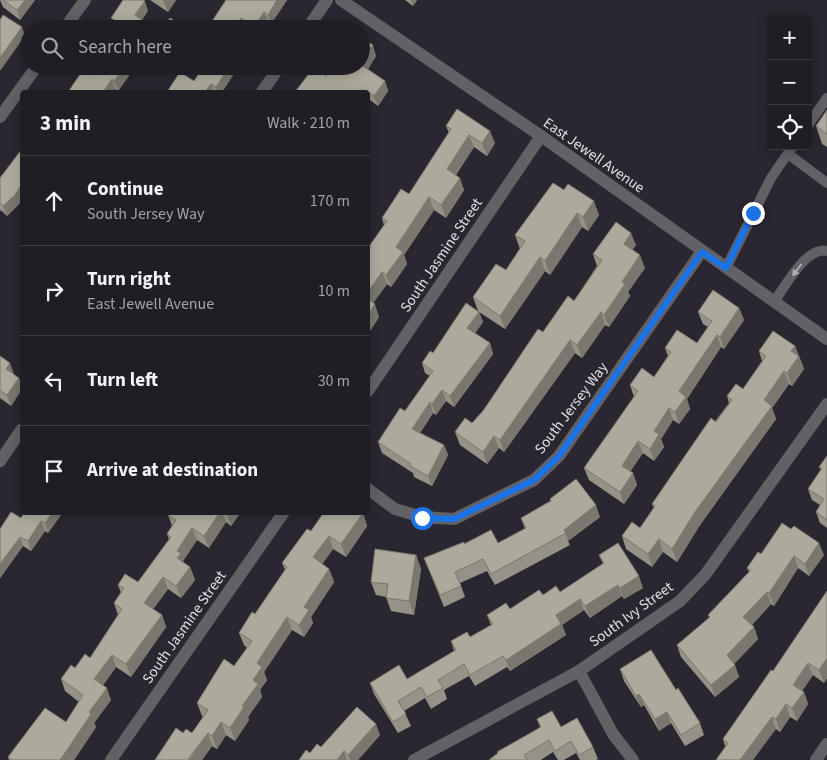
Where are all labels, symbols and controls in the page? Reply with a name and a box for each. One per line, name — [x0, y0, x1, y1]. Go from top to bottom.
map controls — [767, 15, 812, 150]
button: + — [767, 15, 812, 60]
search box — [20, 20, 370, 75]
icon: search — [38, 34, 66, 62]
text: Search here — [78, 34, 172, 61]
button: − — [767, 60, 812, 105]
button: locate — [767, 105, 812, 150]
text: 3 min — [40, 108, 91, 138]
text: Walk · 210 m — [267, 112, 350, 134]
street label: East Jewell Avenue — [539, 113, 649, 198]
text: Continue — [87, 176, 164, 203]
icon: ahead — [40, 187, 68, 215]
text: 170 m — [310, 190, 350, 212]
street label: South Jasmine Street — [395, 194, 488, 317]
route end — [742, 202, 765, 225]
text: South Jersey Way — [87, 203, 205, 225]
one-way arrow — [791, 263, 802, 276]
text: Turn right — [87, 266, 171, 293]
icon: right — [40, 277, 68, 305]
text: 10 m — [318, 280, 350, 302]
text: East Jewell Avenue — [87, 293, 214, 315]
street label: South Jersey Way — [530, 358, 613, 459]
icon: left — [40, 367, 68, 395]
text: Turn left — [87, 367, 158, 394]
text: 30 m — [318, 370, 350, 392]
icon: arrive — [40, 457, 68, 485]
text: Arrive at destination — [87, 457, 258, 484]
route start — [411, 507, 434, 530]
street label: South Jasmine Street — [137, 566, 231, 688]
street label: South Ivy Street — [585, 577, 678, 652]

